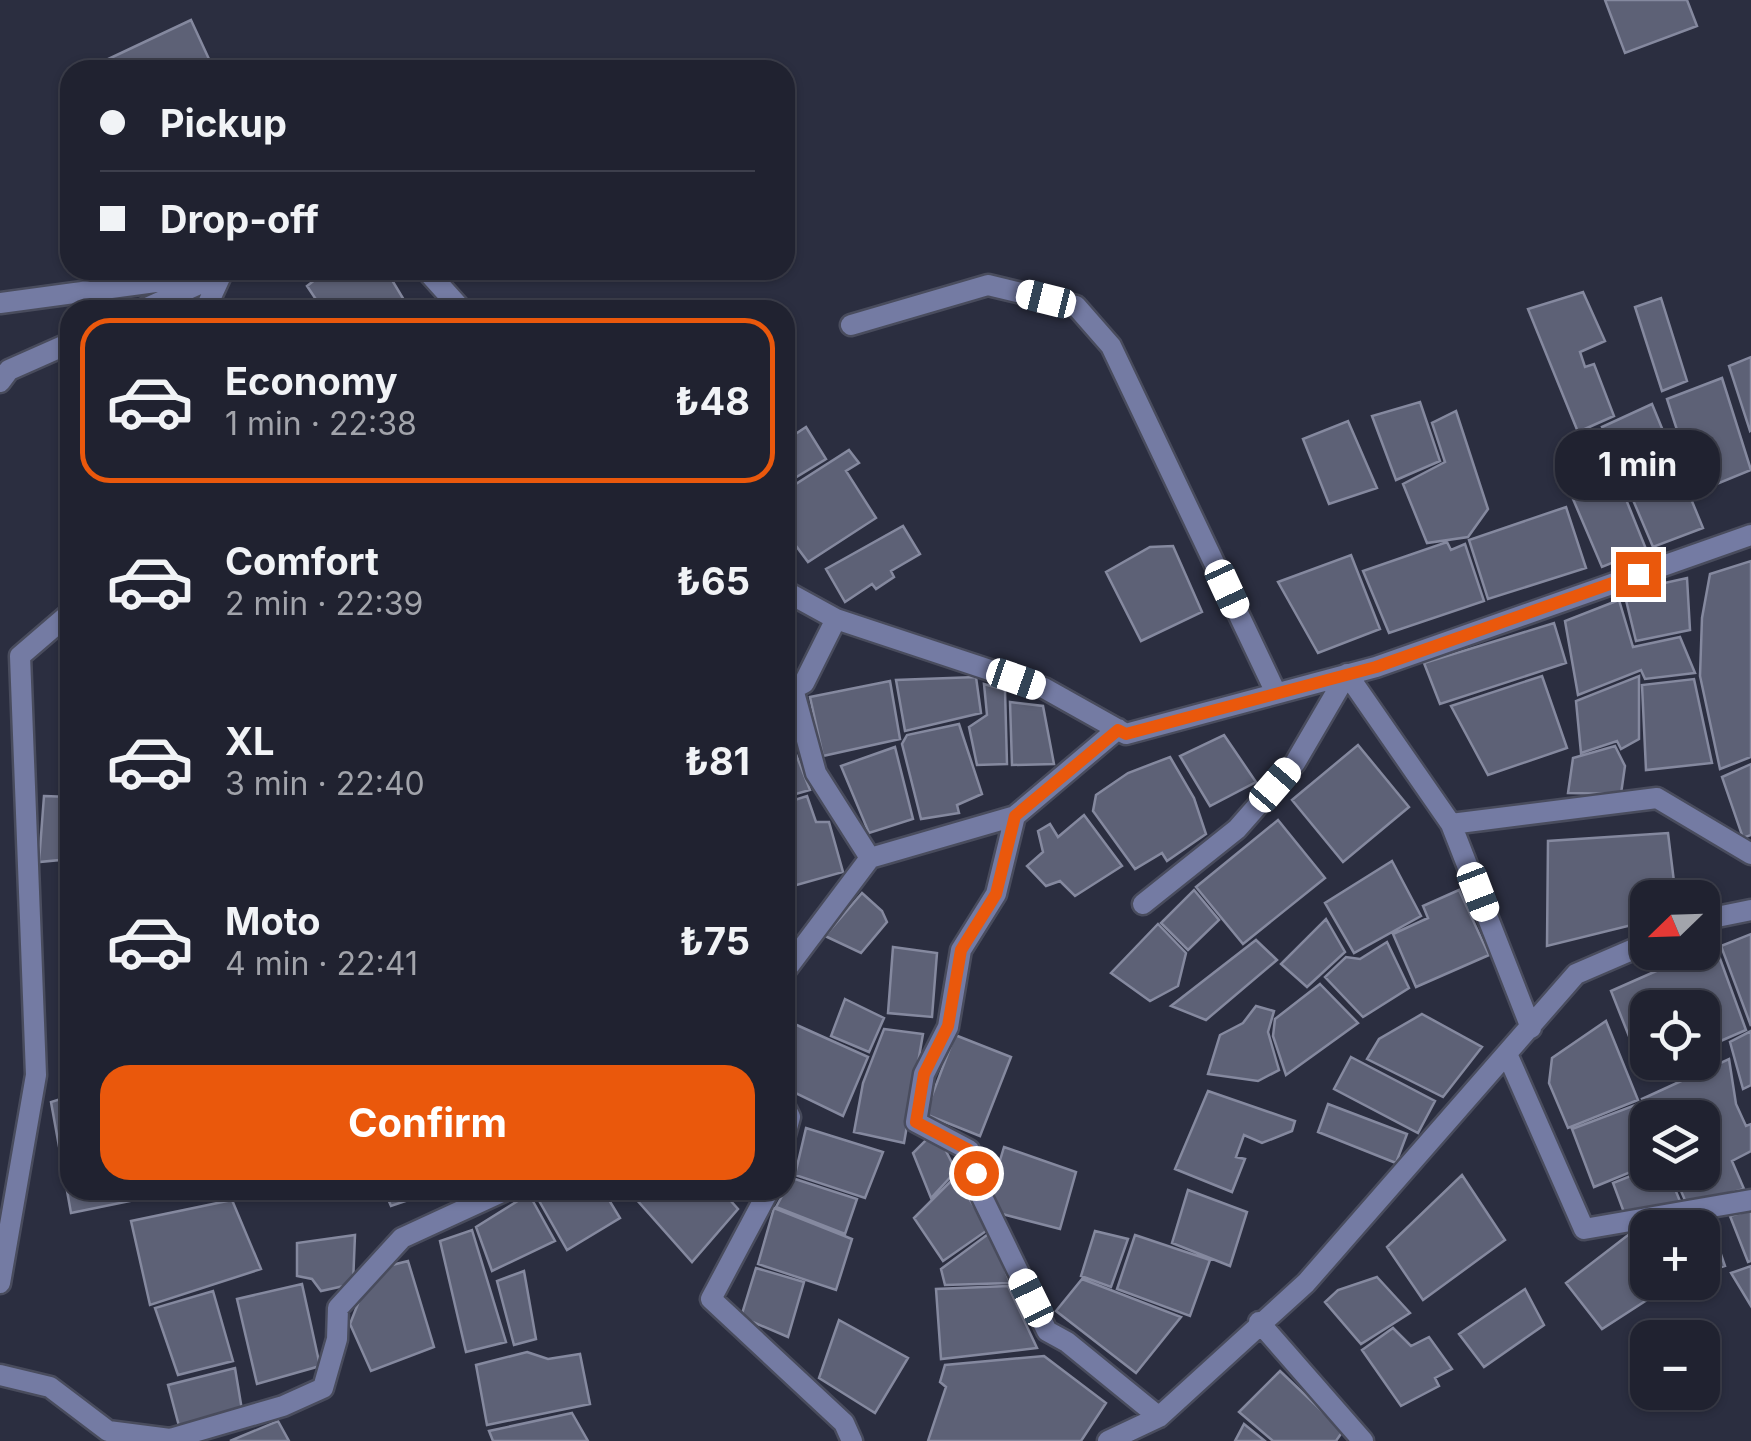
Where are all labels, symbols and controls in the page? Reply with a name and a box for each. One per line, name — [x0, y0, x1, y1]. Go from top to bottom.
text: Pickup — [160, 100, 287, 146]
text: Drop-off — [160, 196, 319, 242]
car — [1013, 277, 1079, 321]
icon: car — [105, 356, 195, 446]
text: Economy — [225, 358, 398, 404]
text: ₺48 — [675, 378, 750, 424]
text: 1 min · 22:38 — [225, 404, 417, 443]
callout: 1 min — [1556, 429, 1720, 499]
text: 1 min — [1598, 445, 1677, 484]
icon: car — [105, 536, 195, 626]
text: Comfort — [225, 538, 379, 584]
route end — [1616, 552, 1661, 597]
car — [1201, 555, 1253, 623]
text: ₺65 — [677, 558, 750, 604]
text: 2 min · 22:39 — [225, 584, 423, 623]
car — [983, 655, 1049, 703]
icon: car — [105, 716, 195, 806]
text: XL — [225, 718, 275, 764]
text: ₺81 — [684, 738, 750, 784]
car — [1244, 753, 1306, 817]
text: 3 min · 22:40 — [225, 764, 425, 803]
car — [1453, 859, 1503, 925]
north arrow — [1630, 880, 1720, 970]
map controls — [1630, 880, 1720, 1410]
icon: car — [105, 896, 195, 986]
text: Moto — [225, 898, 321, 944]
text: ₺75 — [679, 918, 750, 964]
text: 4 min · 22:41 — [225, 944, 418, 983]
button: locate — [1630, 990, 1720, 1080]
button: Confirm — [100, 1065, 755, 1180]
button: layers — [1630, 1100, 1720, 1190]
route start — [954, 1151, 999, 1196]
button: + — [1630, 1210, 1720, 1300]
car — [1004, 1264, 1058, 1332]
button: − — [1630, 1320, 1720, 1410]

